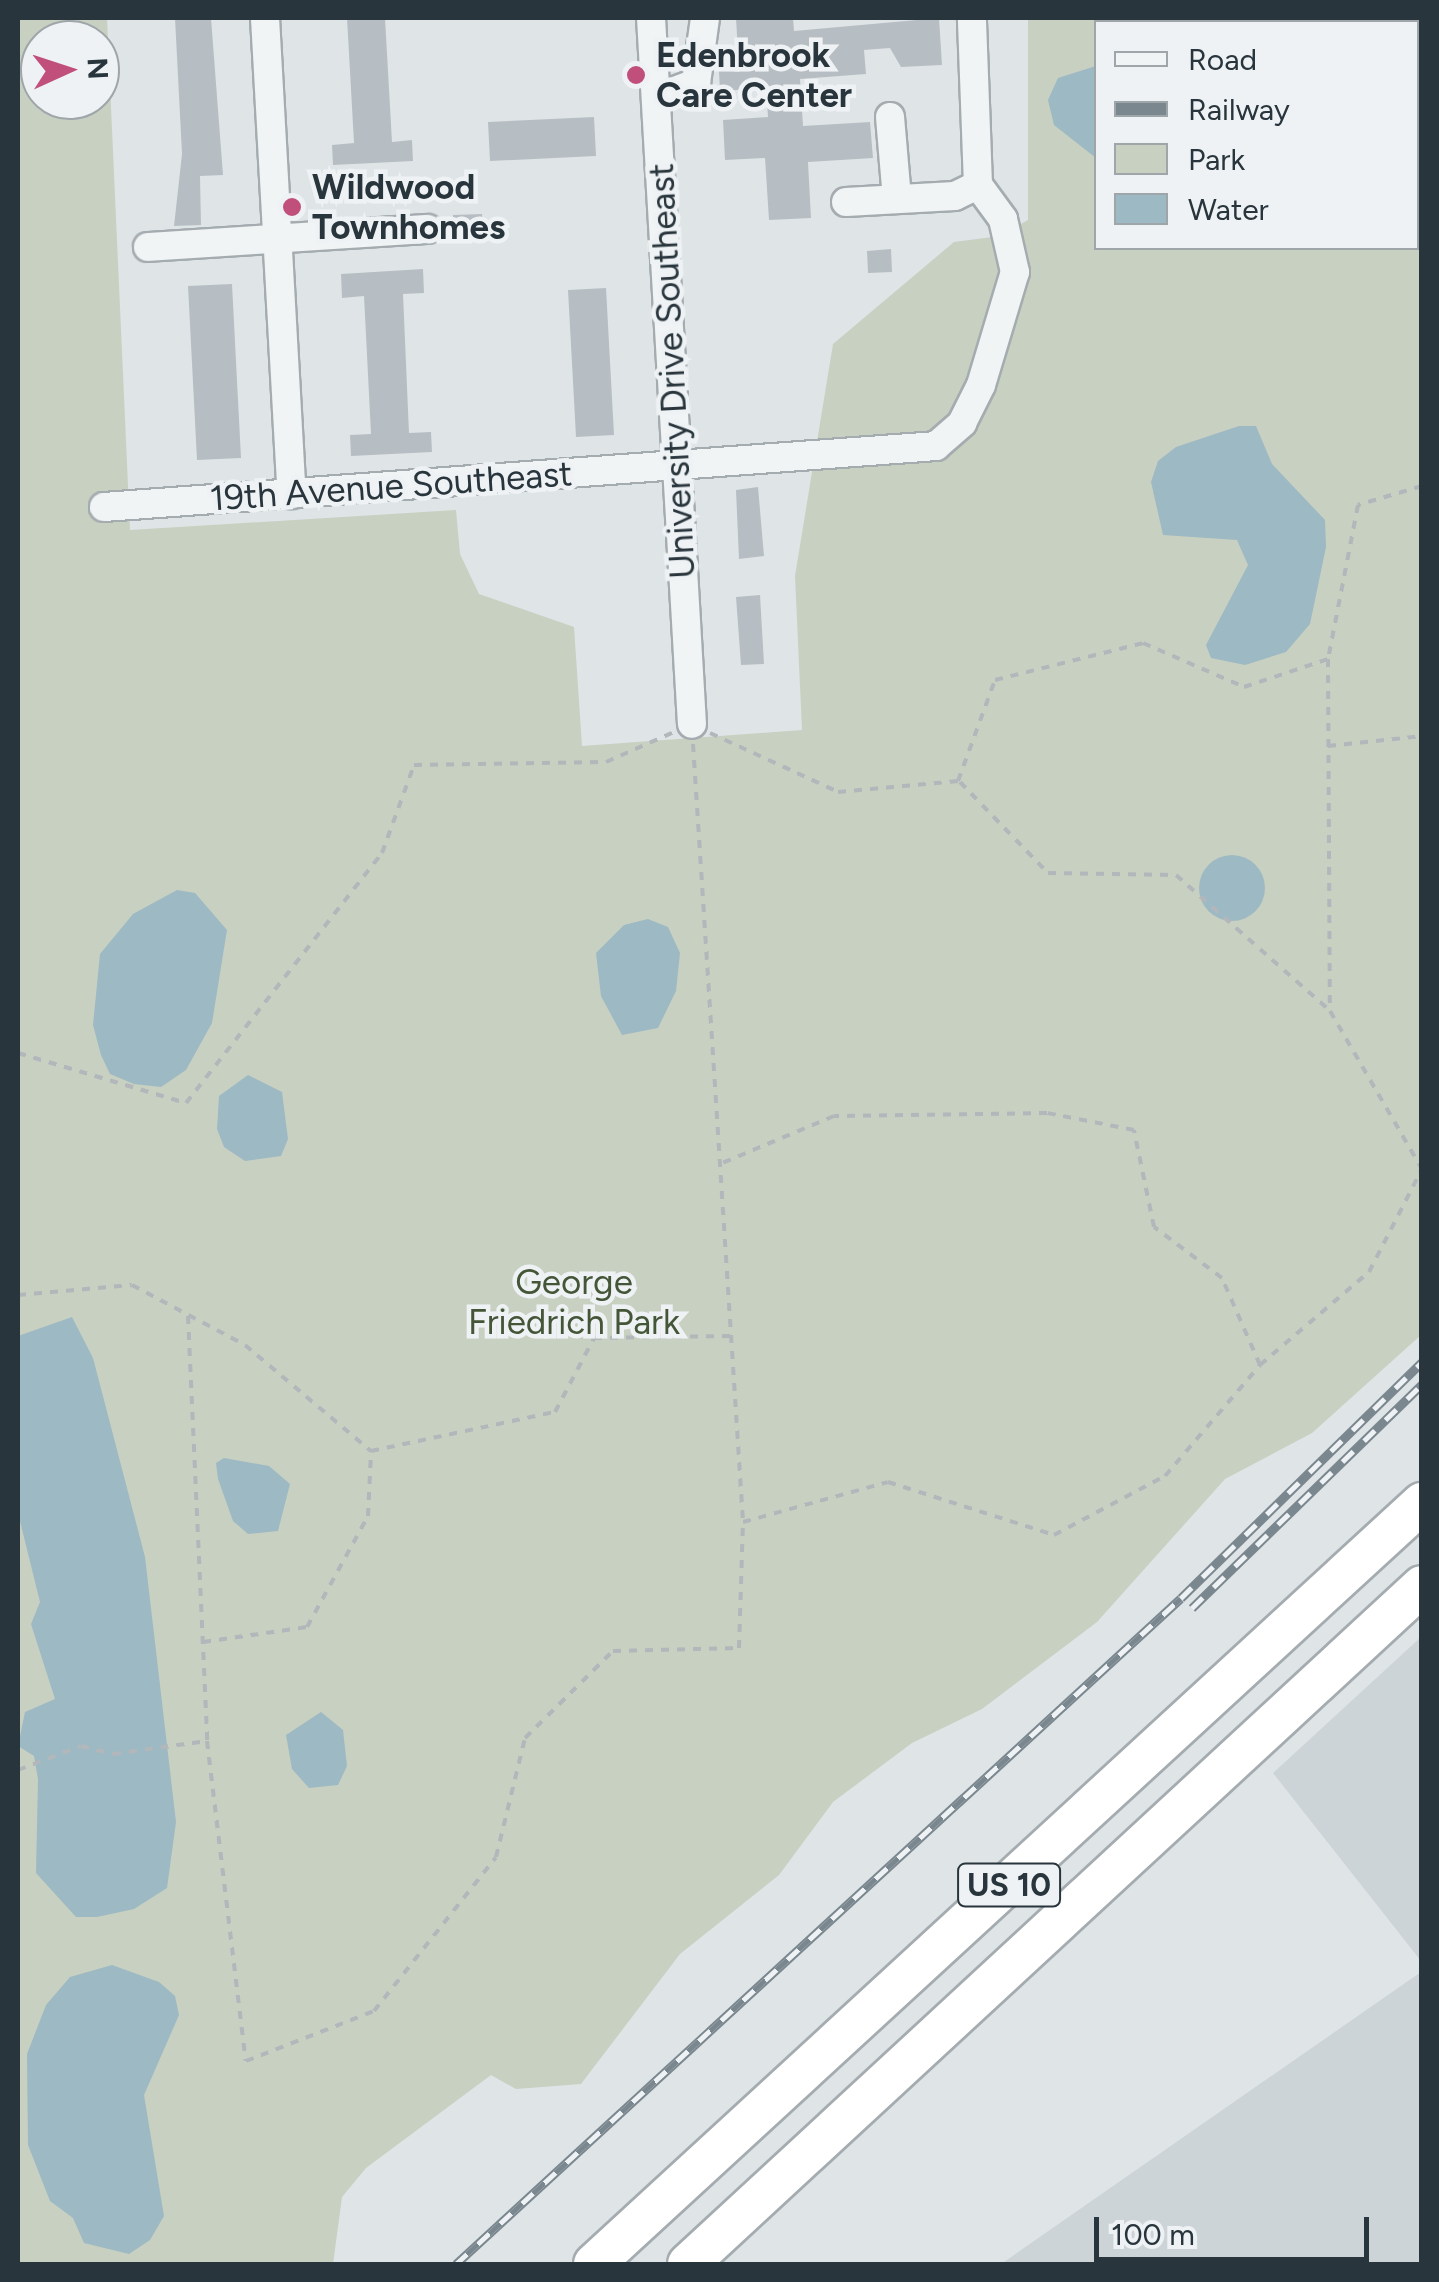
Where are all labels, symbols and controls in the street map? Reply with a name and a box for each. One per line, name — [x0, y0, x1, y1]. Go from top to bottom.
north arrow — [20, 20, 120, 120]
legend — [1094, 20, 1419, 250]
place label: Edenbrook Care Center — [656, 34, 852, 116]
text: Road — [1188, 41, 1257, 78]
text: N — [80, 57, 116, 80]
marker: Edenbrook Care Center — [625, 64, 647, 86]
text: Railway — [1188, 91, 1290, 128]
text: Park — [1188, 141, 1245, 178]
street label: University Drive Southeast — [640, 162, 704, 580]
place label: Wildwood Townhomes — [312, 166, 505, 248]
text: Water — [1188, 191, 1269, 228]
marker: Wildwood Townhomes — [281, 196, 303, 218]
street label: 19th Avenue Southeast — [208, 452, 574, 520]
park label: George Friedrich Park — [468, 1261, 680, 1343]
road number: US 10 — [956, 1858, 1062, 1912]
scale bar — [1099, 2197, 1374, 2259]
text: 100 m — [1111, 2216, 1195, 2253]

